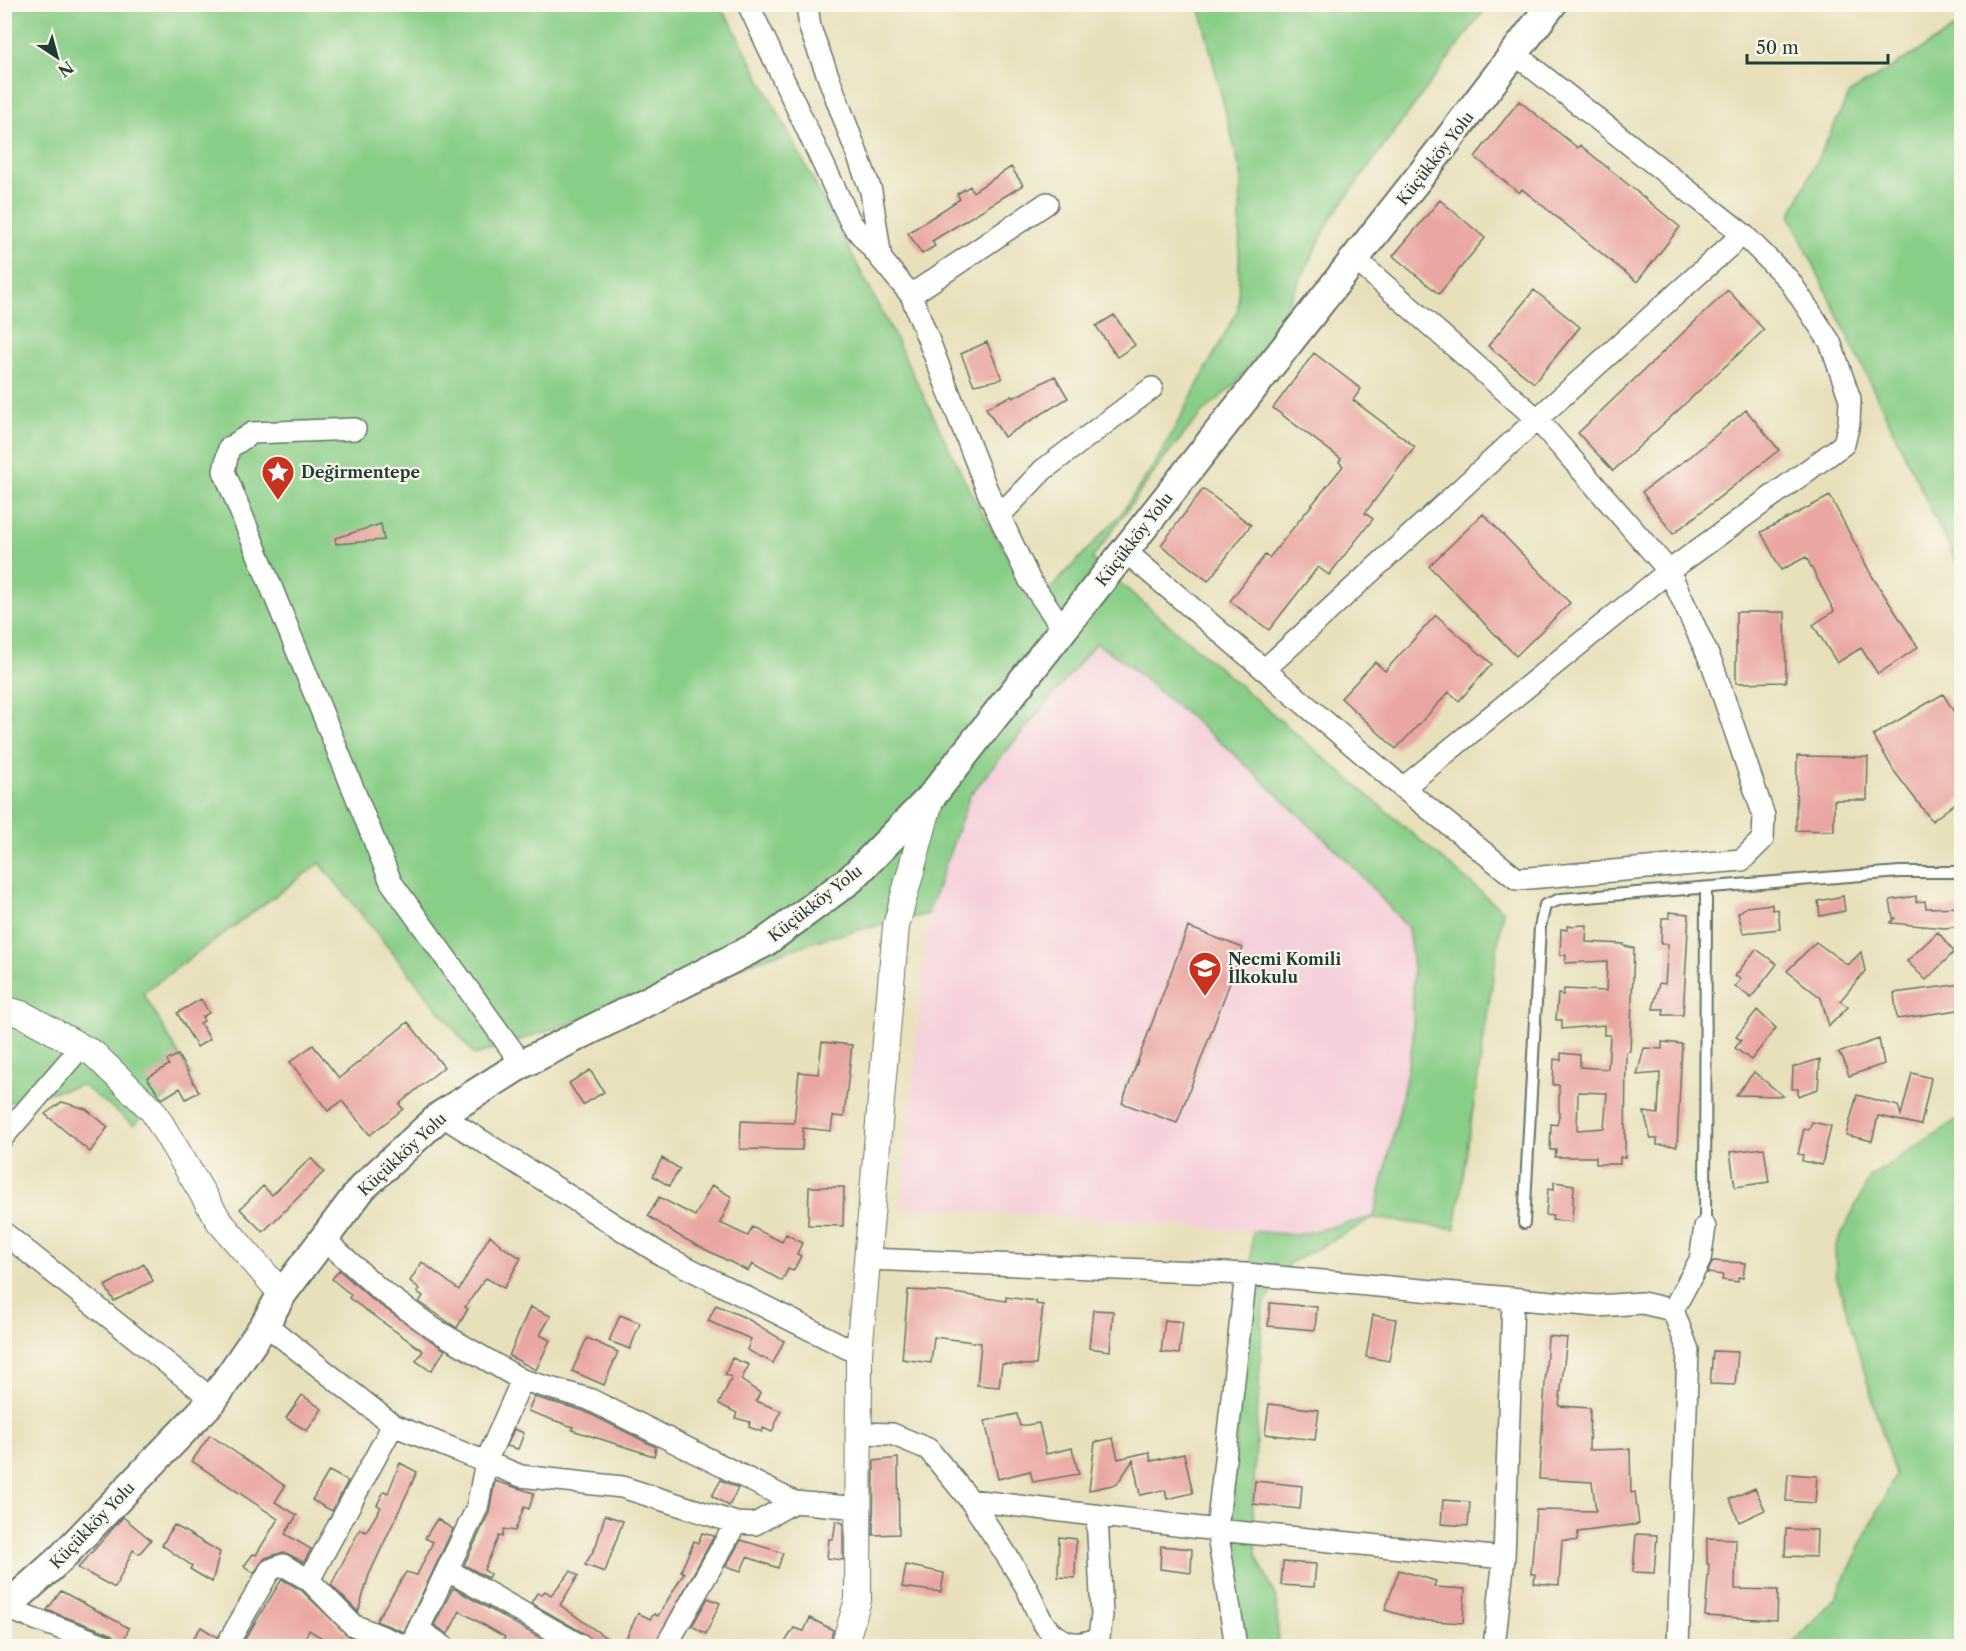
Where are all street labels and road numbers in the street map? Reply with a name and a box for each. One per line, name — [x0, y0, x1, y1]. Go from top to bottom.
street label: Küçükköy Yolu — [1392, 107, 1478, 209]
street label: Küçükköy Yolu — [1091, 488, 1177, 590]
street label: Küçükköy Yolu — [764, 860, 866, 946]
street label: Küçükköy Yolu — [354, 1108, 450, 1200]
street label: Küçükköy Yolu — [45, 1477, 139, 1573]

